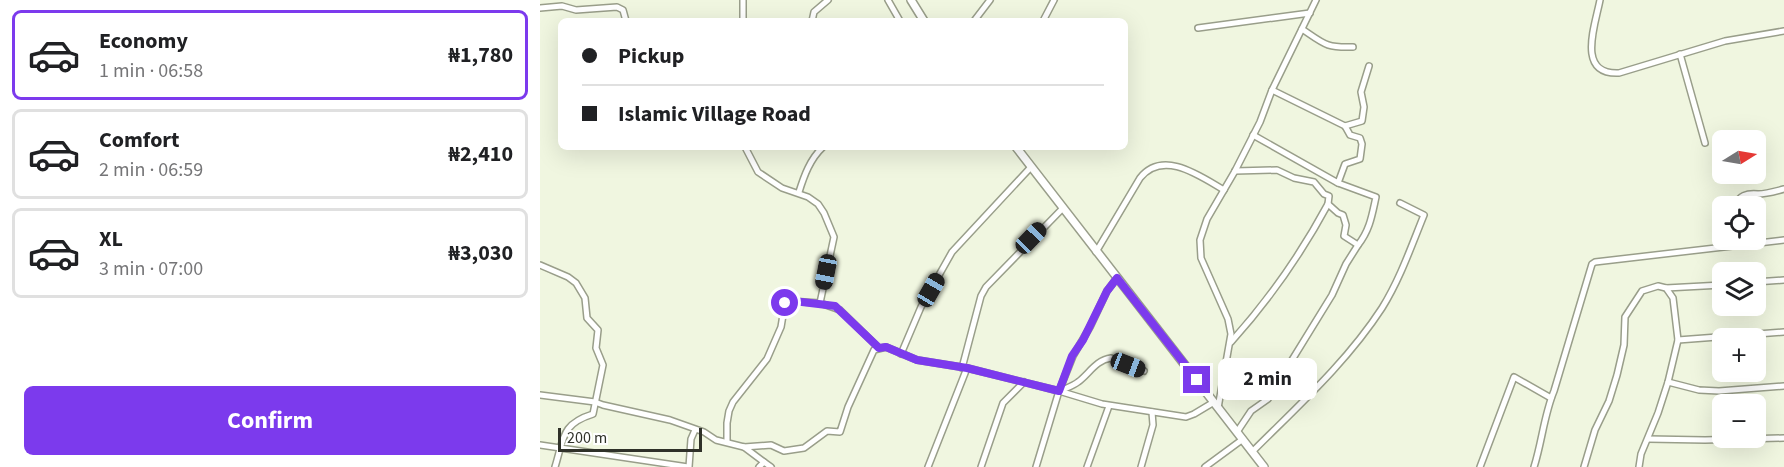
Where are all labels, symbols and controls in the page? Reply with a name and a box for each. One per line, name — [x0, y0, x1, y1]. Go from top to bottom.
text: Economy — [99, 25, 188, 57]
icon: car — [27, 28, 81, 82]
text: ₦1,780 — [448, 39, 513, 71]
text: Pickup — [618, 40, 684, 72]
text: 1 min · 06:58 — [99, 57, 203, 85]
text: Islamic Village Road — [618, 98, 811, 130]
text: Comfort — [99, 124, 180, 156]
icon: car — [27, 127, 81, 181]
north arrow — [1712, 130, 1766, 184]
map controls — [1712, 130, 1766, 448]
text: ₦2,410 — [448, 138, 513, 170]
text: 2 min · 06:59 — [99, 156, 203, 184]
button: locate — [1712, 196, 1766, 250]
car — [1012, 219, 1050, 257]
text: XL — [99, 223, 123, 255]
icon: car — [27, 226, 81, 280]
text: ₦3,030 — [448, 237, 513, 269]
car — [814, 253, 838, 291]
text: 3 min · 07:00 — [99, 255, 203, 283]
button: layers — [1712, 262, 1766, 316]
car — [914, 270, 948, 310]
route start — [771, 289, 798, 316]
button: + — [1712, 328, 1766, 382]
car — [1108, 350, 1148, 380]
callout: 2 min — [1218, 359, 1317, 401]
text: 2 min — [1243, 365, 1292, 393]
route end — [1183, 366, 1210, 393]
button: Confirm — [24, 386, 516, 455]
button: − — [1712, 394, 1766, 448]
scale bar — [558, 425, 702, 452]
text: 200 m — [567, 427, 607, 449]

